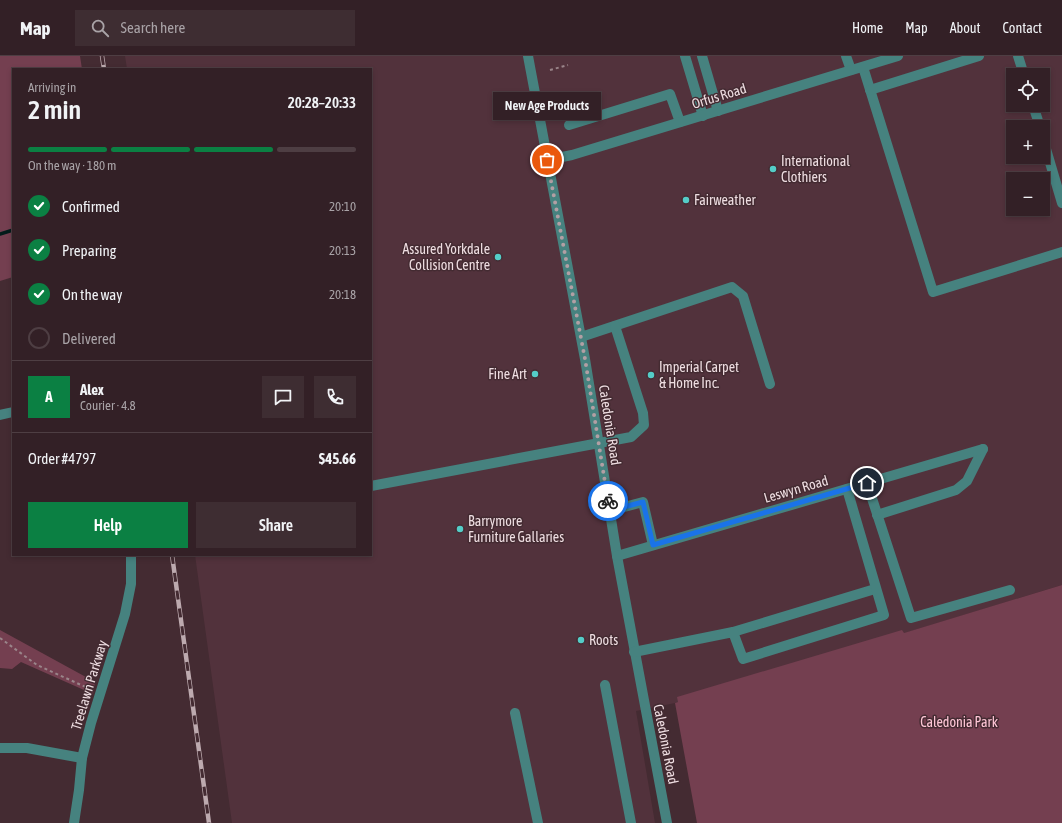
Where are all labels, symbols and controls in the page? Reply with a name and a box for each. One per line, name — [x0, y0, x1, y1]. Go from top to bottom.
search box — [75, 10, 355, 46]
text: Map — [20, 17, 51, 39]
icon: search — [89, 17, 111, 39]
text: Search here — [121, 19, 185, 36]
text: Home — [852, 20, 883, 36]
text: Map — [905, 20, 928, 36]
text: About — [950, 20, 981, 36]
text: Contact — [1003, 20, 1042, 36]
map controls — [1006, 68, 1050, 216]
button: locate — [1006, 68, 1050, 112]
text: Arriving in — [28, 80, 76, 95]
street label: Orfus Road — [690, 80, 748, 112]
callout: New Age Products — [493, 92, 601, 120]
text: 20:28–20:33 — [288, 94, 356, 111]
text: 2 min — [28, 95, 81, 125]
text: New Age Products — [505, 98, 589, 113]
button: + — [1006, 120, 1050, 164]
pin — [530, 143, 564, 177]
icon: bag — [536, 149, 558, 171]
place label: International Clothiers — [781, 153, 850, 185]
text: On the way · 180 m — [28, 158, 116, 173]
marker: International Clothiers — [768, 164, 778, 174]
button: − — [1006, 172, 1050, 216]
place label: Fairweather — [694, 192, 756, 208]
icon: check — [28, 195, 50, 217]
marker: Fairweather — [681, 195, 691, 205]
text: Confirmed — [62, 198, 120, 215]
text: 20:10 — [329, 199, 356, 214]
icon: check — [28, 239, 50, 261]
place label: Assured Yorkdale Collision Centre — [402, 241, 490, 273]
text: Preparing — [62, 242, 116, 259]
text: 20:13 — [329, 243, 356, 258]
marker: Assured Yorkdale Collision Centre — [493, 252, 503, 262]
icon: check — [28, 283, 50, 305]
text: On the way — [62, 286, 123, 303]
text: 20:18 — [329, 287, 356, 302]
text: Delivered — [62, 330, 116, 347]
place label: Imperial Carpet & Home Inc. — [659, 359, 739, 391]
place label: Fine Art — [488, 366, 527, 382]
marker: Fine Art — [530, 369, 540, 379]
marker: Imperial Carpet & Home Inc. — [646, 370, 656, 380]
button: chat — [262, 376, 304, 418]
button: phone — [314, 376, 356, 418]
text: Alex — [80, 381, 104, 398]
street label: Caledonia Road — [596, 384, 624, 466]
text: A — [45, 388, 53, 405]
text: Courier · 4.8 — [80, 398, 136, 413]
text: Order #4797 — [28, 450, 96, 467]
text: $45.66 — [319, 450, 356, 467]
pin — [850, 466, 884, 500]
street label: Leswyn Road — [762, 472, 830, 506]
icon: home — [856, 472, 878, 494]
courier — [588, 481, 628, 521]
icon: bike — [597, 490, 619, 512]
button: Help — [28, 502, 188, 548]
button: Share — [196, 502, 356, 548]
place label: Barrymore Furniture Gallaries — [468, 513, 564, 545]
marker: Barrymore Furniture Gallaries — [455, 524, 465, 534]
place label: Roots — [589, 632, 618, 648]
marker: Roots — [576, 635, 586, 645]
street label: Treelawn Parkway — [68, 638, 110, 732]
street label: Caledonia Road — [650, 703, 682, 785]
park label: Caledonia Park — [920, 714, 998, 730]

